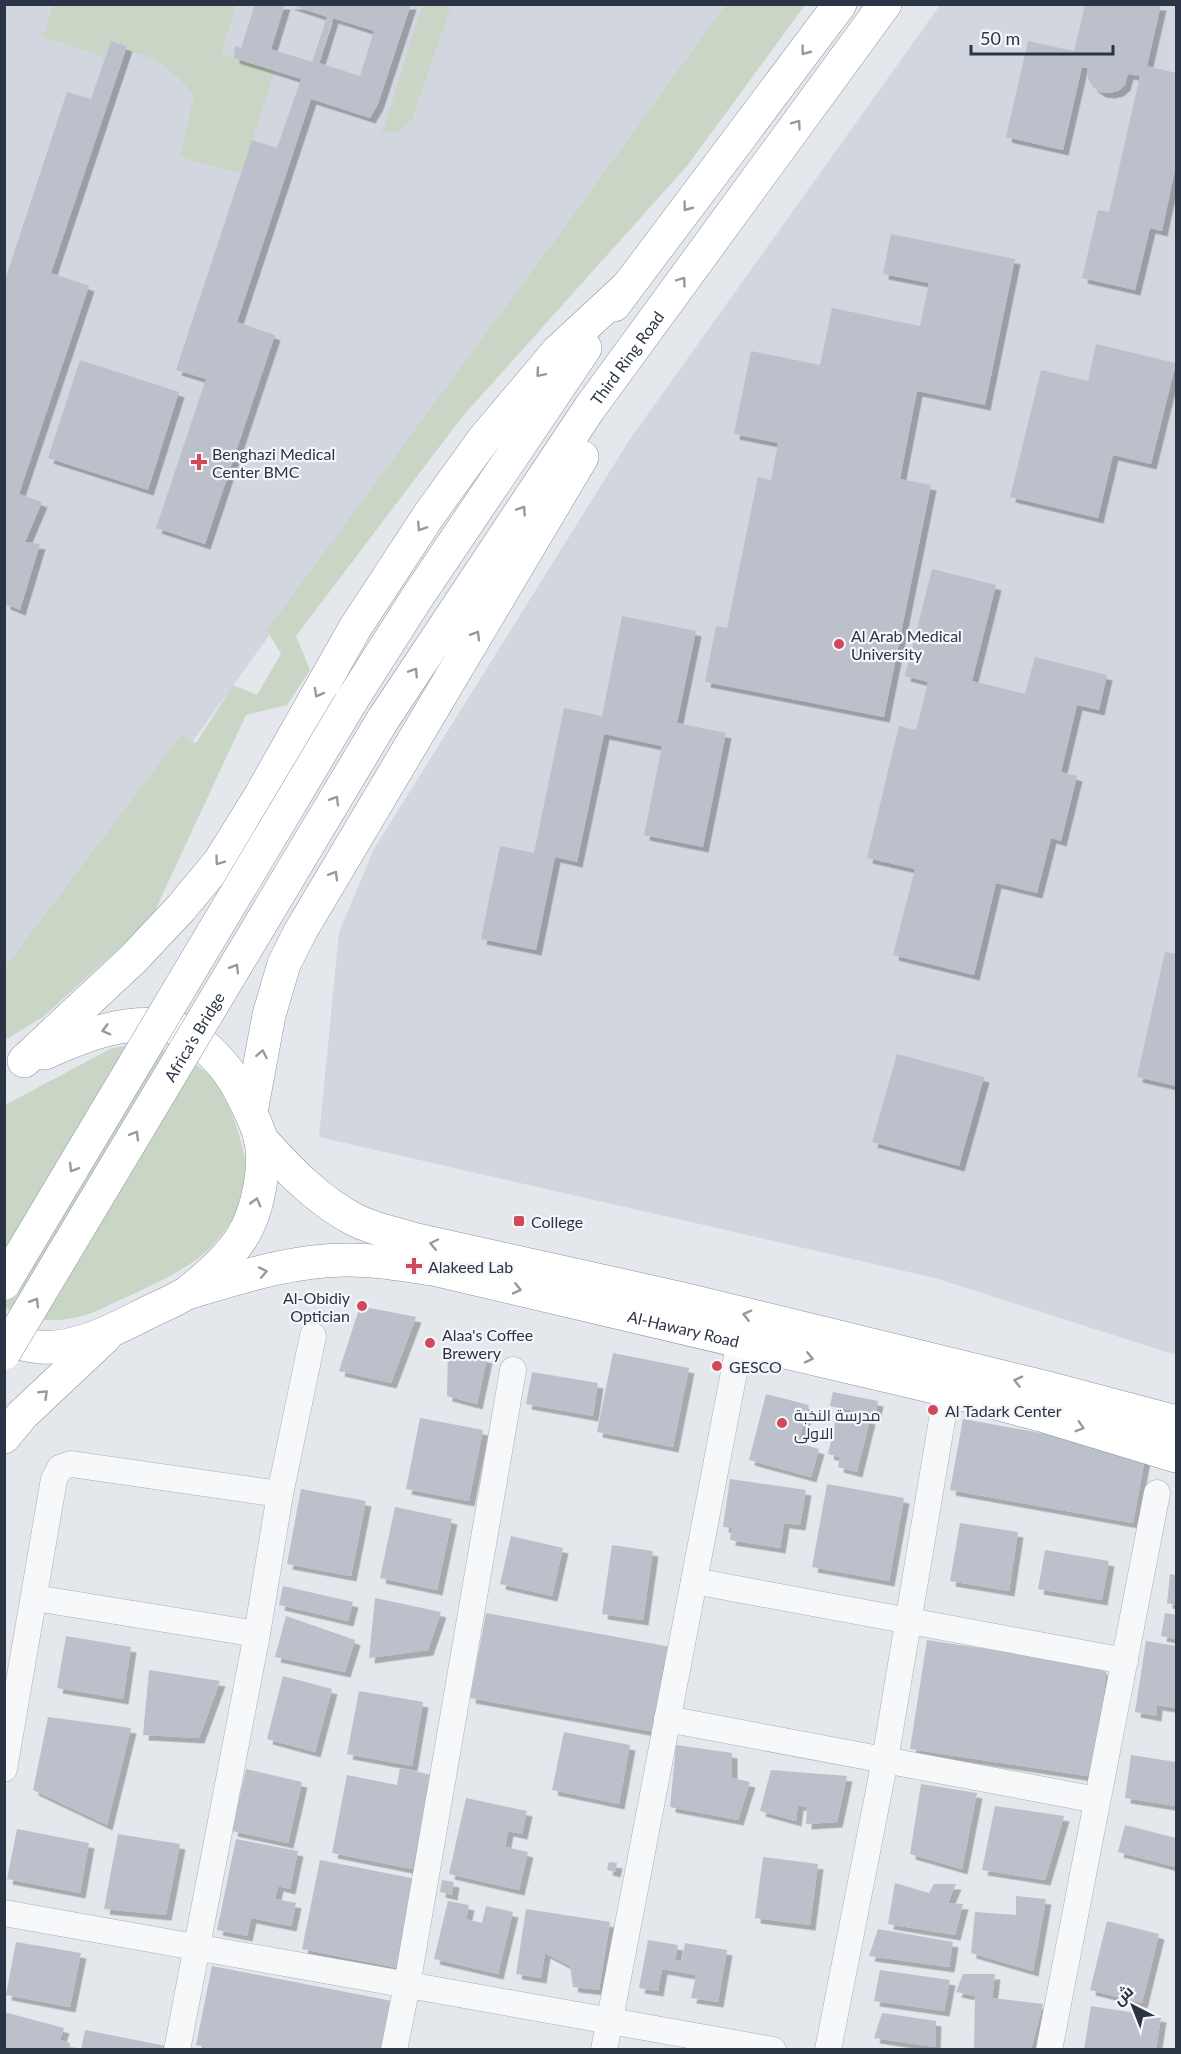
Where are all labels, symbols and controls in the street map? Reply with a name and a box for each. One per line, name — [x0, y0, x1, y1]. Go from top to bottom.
scale bar — [971, 18, 1114, 56]
text: 50 m — [980, 27, 1020, 49]
one-way arrow — [801, 45, 812, 56]
one-way arrow — [790, 120, 801, 131]
one-way arrow — [684, 200, 695, 211]
one-way arrow — [675, 277, 686, 288]
street label: Third Ring Road — [586, 307, 667, 408]
one-way arrow — [536, 366, 547, 377]
place label: Benghazi Medical Center BMC — [212, 444, 335, 481]
marker: Benghazi Medical Center BMC — [190, 453, 208, 471]
one-way arrow — [514, 505, 525, 516]
one-way arrow — [417, 520, 428, 531]
place label: Al Arab Medical University — [851, 626, 962, 663]
one-way arrow — [469, 631, 480, 641]
marker: Al Arab Medical University — [832, 637, 846, 651]
one-way arrow — [407, 668, 418, 679]
one-way arrow — [314, 687, 325, 697]
one-way arrow — [328, 796, 339, 806]
one-way arrow — [215, 854, 226, 865]
one-way arrow — [326, 871, 338, 881]
one-way arrow — [227, 964, 239, 974]
street label: Africa's Bridge — [159, 988, 227, 1084]
one-way arrow — [101, 1023, 112, 1035]
one-way arrow — [255, 1050, 268, 1060]
one-way arrow — [127, 1131, 139, 1141]
one-way arrow — [68, 1162, 80, 1172]
one-way arrow — [248, 1197, 261, 1207]
place label: College — [531, 1212, 583, 1231]
marker: College — [512, 1214, 526, 1228]
one-way arrow — [430, 1238, 440, 1251]
marker: Alakeed Lab — [405, 1257, 423, 1275]
place label: Alakeed Lab — [428, 1257, 513, 1276]
one-way arrow — [258, 1266, 268, 1279]
one-way arrow — [512, 1282, 522, 1295]
place label: Al-Obidiy Optician — [283, 1288, 351, 1325]
one-way arrow — [27, 1298, 39, 1308]
marker: Al-Obidiy Optician — [355, 1299, 369, 1313]
street label: Al-Hawary Road — [626, 1306, 741, 1350]
one-way arrow — [742, 1309, 752, 1322]
place label: Alaa's Coffee Brewery — [442, 1325, 533, 1362]
marker: Alaa's Coffee Brewery — [423, 1336, 437, 1350]
one-way arrow — [804, 1350, 814, 1363]
place label: GESCO — [729, 1357, 782, 1376]
marker: GESCO — [710, 1359, 724, 1373]
one-way arrow — [1013, 1376, 1023, 1389]
one-way arrow — [37, 1390, 47, 1401]
place label: Al Tadark Center — [945, 1401, 1062, 1420]
marker: Al Tadark Center — [926, 1403, 940, 1417]
place label: مدرسة النخبة الاولى — [794, 1405, 881, 1444]
marker: مدرسة النخبة الاولى — [775, 1416, 789, 1430]
one-way arrow — [1074, 1420, 1085, 1432]
north arrow — [1103, 1976, 1163, 2036]
text: ش — [1109, 1981, 1137, 2009]

